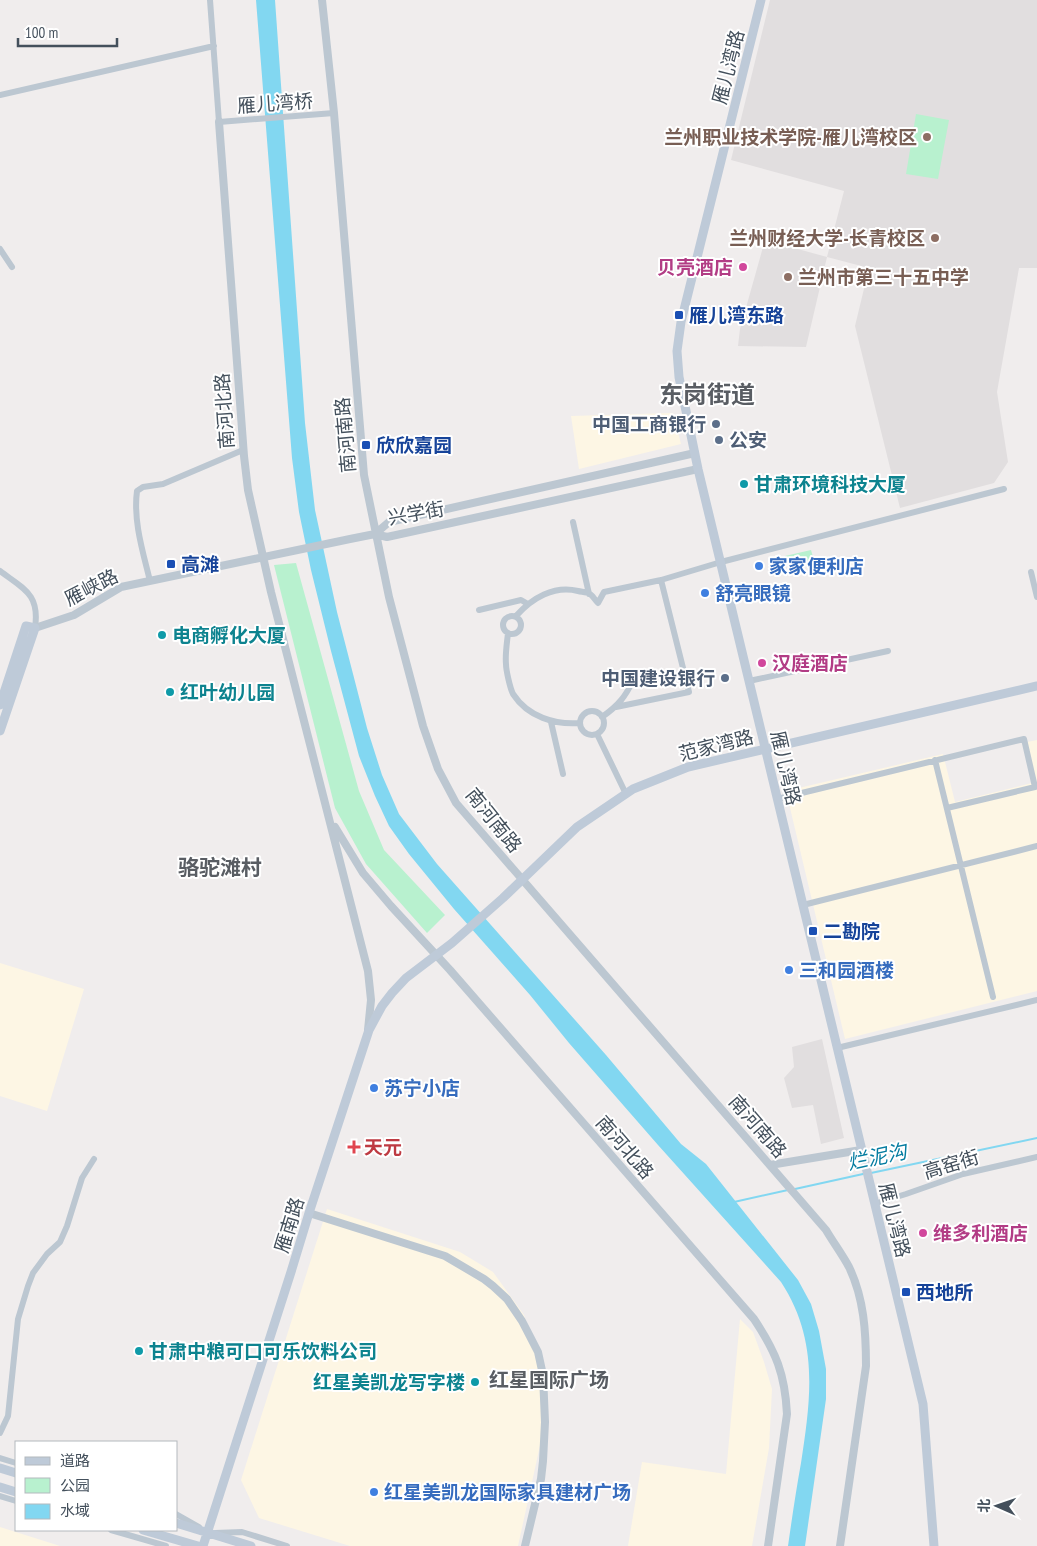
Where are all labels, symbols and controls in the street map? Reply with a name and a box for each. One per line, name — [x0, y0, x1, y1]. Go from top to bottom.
scale bar — [18, 15, 116, 47]
text: 100 m — [25, 23, 58, 42]
street label: 雁儿湾路 — [707, 27, 749, 107]
street label: 雁儿湾桥 — [236, 88, 314, 118]
place label: 兰州职业技术学院-雁儿湾校区 — [664, 125, 917, 149]
marker: 兰州职业技术学院-雁儿湾校区 — [921, 131, 933, 143]
place label: 兰州财经大学-长青校区 — [729, 226, 925, 250]
marker: 兰州财经大学-长青校区 — [929, 232, 941, 244]
place label: 贝壳酒店 — [657, 255, 733, 279]
marker: 贝壳酒店 — [737, 261, 749, 273]
place label: 兰州市第三十五中学 — [798, 265, 969, 289]
marker: 兰州市第三十五中学 — [782, 271, 794, 283]
place label: 雁儿湾东路 — [689, 303, 784, 327]
marker: 雁儿湾东路 — [673, 309, 685, 321]
street label: 南河北路 — [209, 372, 239, 450]
district label: 东岗街道 — [659, 379, 755, 410]
street label: 南河南路 — [330, 396, 360, 474]
place label: 中国工商银行 — [592, 412, 706, 436]
marker: 中国工商银行 — [710, 418, 722, 430]
place label: 公安 — [729, 428, 767, 452]
place label: 欣欣嘉园 — [376, 433, 452, 457]
marker: 公安 — [713, 434, 725, 446]
marker: 欣欣嘉园 — [360, 439, 372, 451]
place label: 甘肃环境科技大厦 — [754, 472, 906, 496]
marker: 甘肃环境科技大厦 — [738, 478, 750, 490]
street label: 兴学街 — [386, 496, 446, 530]
place label: 高滩 — [181, 552, 219, 576]
place label: 家家便利店 — [769, 554, 864, 578]
marker: 高滩 — [165, 558, 177, 570]
marker: 家家便利店 — [753, 560, 765, 572]
street label: 雁峡路 — [60, 563, 122, 611]
place label: 舒亮眼镜 — [715, 581, 791, 605]
marker: 舒亮眼镜 — [699, 587, 711, 599]
place label: 电商孵化大厦 — [172, 623, 286, 647]
marker: 电商孵化大厦 — [156, 629, 168, 641]
place label: 汉庭酒店 — [772, 651, 848, 675]
marker: 汉庭酒店 — [756, 657, 768, 669]
place label: 中国建设银行 — [601, 666, 715, 690]
marker: 中国建设银行 — [719, 672, 731, 684]
place label: 红叶幼儿园 — [180, 680, 275, 704]
marker: 红叶幼儿园 — [164, 686, 176, 698]
street label: 范家湾路 — [676, 724, 756, 766]
street label: 雁儿湾路 — [766, 728, 806, 808]
street label: 南河南路 — [461, 783, 527, 857]
district label: 骆驼滩村 — [178, 854, 262, 881]
place label: 二勘院 — [823, 919, 880, 943]
marker: 二勘院 — [807, 925, 819, 937]
place label: 三和园酒楼 — [799, 958, 894, 982]
marker: 三和园酒楼 — [783, 964, 795, 976]
place label: 苏宁小店 — [384, 1076, 460, 1100]
marker: 苏宁小店 — [368, 1082, 380, 1094]
street label: 南河南路 — [724, 1089, 792, 1163]
street label: 南河北路 — [591, 1110, 659, 1184]
place label: 天元 — [364, 1135, 402, 1159]
water label: 烂泥沟 — [845, 1138, 911, 1176]
marker: 天元 — [348, 1141, 360, 1153]
street label: 高窑街 — [920, 1144, 982, 1184]
street label: 雁儿湾路 — [874, 1180, 916, 1260]
street label: 雁南路 — [269, 1194, 309, 1256]
place label: 维多利酒店 — [933, 1221, 1028, 1245]
marker: 维多利酒店 — [917, 1227, 929, 1239]
place label: 西地所 — [916, 1280, 973, 1304]
marker: 西地所 — [900, 1286, 912, 1298]
place label: 甘肃中粮可口可乐饮料公司 — [149, 1339, 377, 1363]
marker: 甘肃中粮可口可乐饮料公司 — [133, 1345, 145, 1357]
district label: 红星国际广场 — [489, 1367, 609, 1393]
place label: 红星美凯龙写字楼 — [313, 1370, 465, 1394]
marker: 红星美凯龙写字楼 — [469, 1376, 481, 1388]
legend — [15, 1441, 178, 1531]
text: 道路 — [60, 1451, 90, 1470]
text: 公园 — [60, 1476, 90, 1495]
place label: 红星美凯龙国际家具建材广场 — [384, 1480, 631, 1504]
north arrow — [972, 1481, 1022, 1531]
marker: 红星美凯龙国际家具建材广场 — [368, 1486, 380, 1498]
text: 北 — [975, 1498, 993, 1513]
text: 水域 — [60, 1501, 90, 1520]

